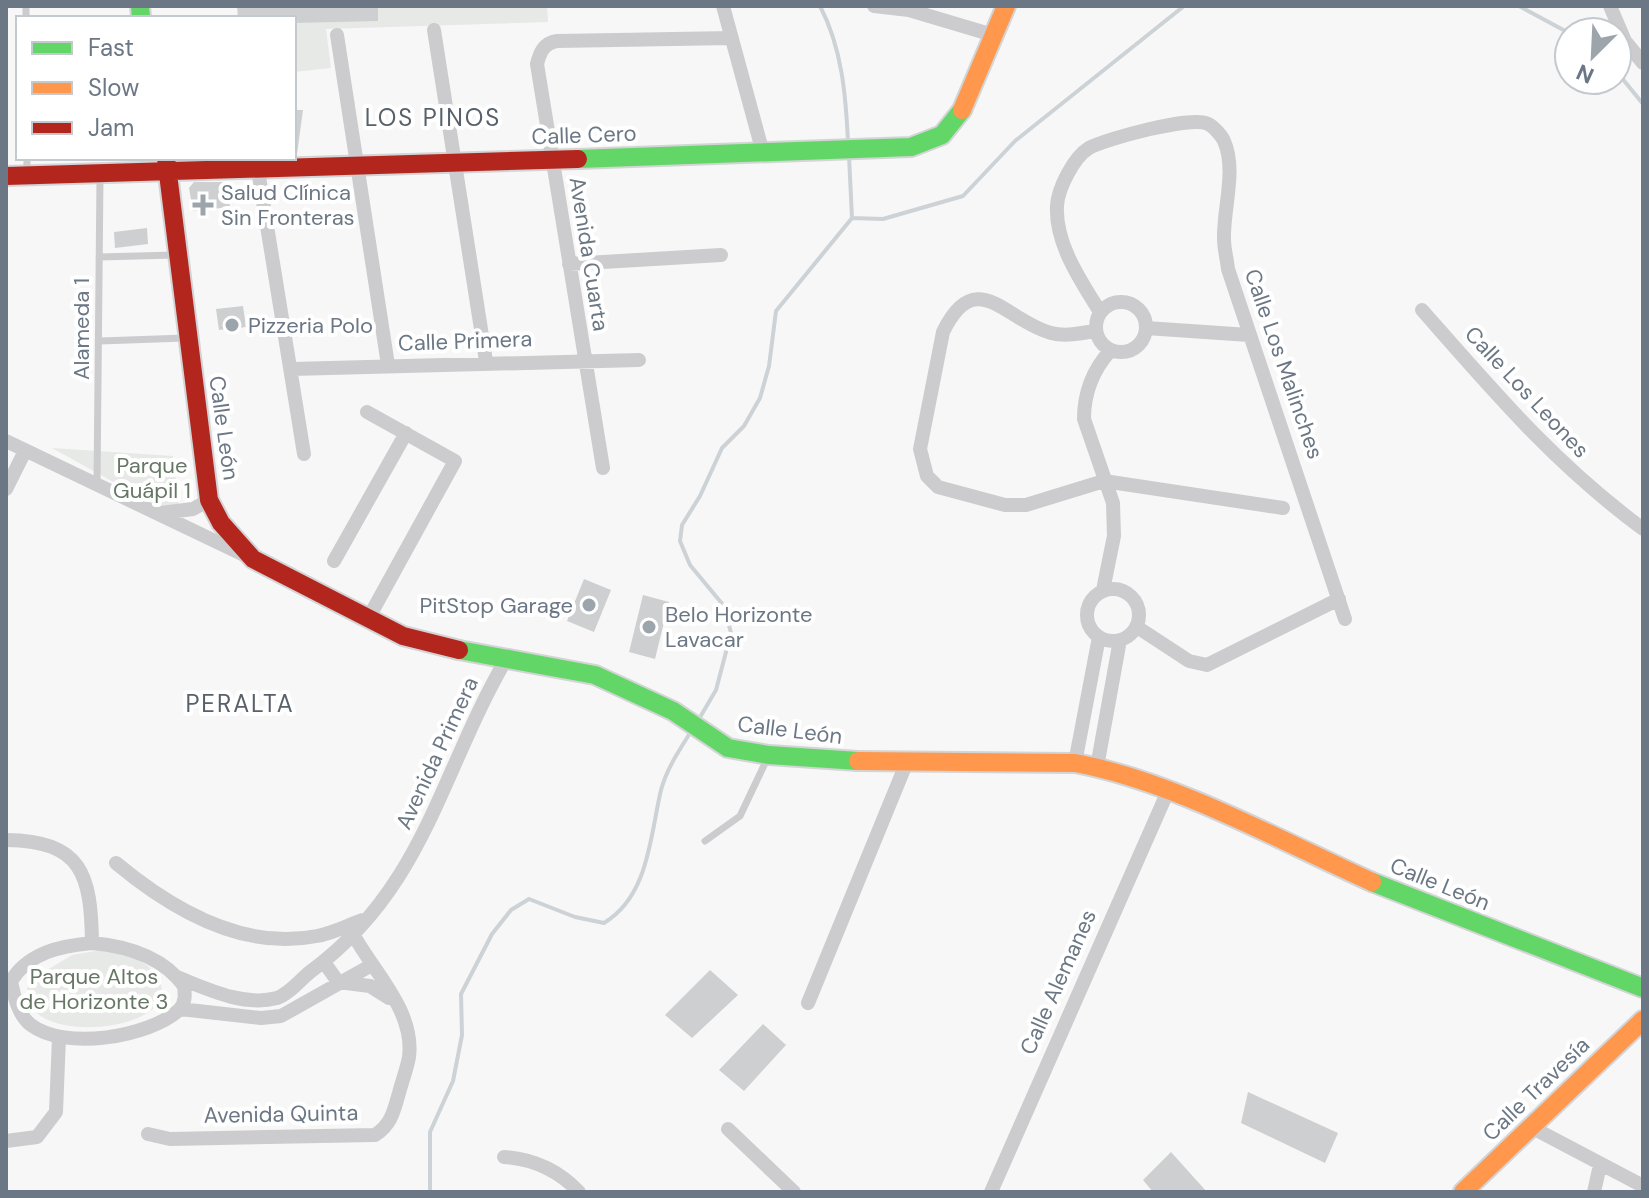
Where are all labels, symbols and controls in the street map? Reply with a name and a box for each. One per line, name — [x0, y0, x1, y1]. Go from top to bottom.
legend — [16, 16, 296, 160]
north arrow — [1553, 16, 1633, 96]
text: Fast — [88, 32, 134, 63]
text: N — [1572, 57, 1598, 90]
text: Slow — [88, 72, 139, 103]
district label: LOS PINOS — [365, 102, 501, 133]
text: Jam — [88, 112, 134, 143]
street label: Calle Cero — [531, 119, 637, 151]
street label: Avenida Cuarta — [563, 175, 615, 333]
place label: Salud Clínica Sin Fronteras — [221, 178, 355, 232]
marker: Salud Clínica Sin Fronteras — [192, 194, 214, 216]
street label: Calle Los Malinches — [1238, 265, 1330, 463]
street label: Alameda 1 — [67, 278, 96, 380]
place label: Pizzeria Polo — [248, 311, 373, 340]
marker: Pizzeria Polo — [223, 316, 241, 334]
street label: Calle Los Leones — [1458, 320, 1596, 464]
street label: Calle Primera — [397, 324, 533, 358]
street label: Calle León — [202, 374, 246, 482]
park label: Parque Guápil 1 — [113, 451, 191, 505]
place label: PitStop Garage — [420, 591, 573, 620]
marker: PitStop Garage — [580, 596, 598, 614]
place label: Belo Horizonte Lavacar — [665, 600, 813, 654]
marker: Belo Horizonte Lavacar — [640, 618, 658, 636]
street label: Avenida Primera — [389, 672, 485, 834]
district label: PERALTA — [185, 688, 295, 719]
street label: Calle León — [736, 709, 844, 751]
street label: Calle León — [1386, 851, 1494, 917]
street label: Calle Alemanes — [1013, 905, 1103, 1059]
park label: Parque Altos de Horizonte 3 — [19, 962, 169, 1016]
street label: Calle Travesía — [1476, 1031, 1596, 1147]
street label: Avenida Quinta — [203, 1098, 359, 1130]

